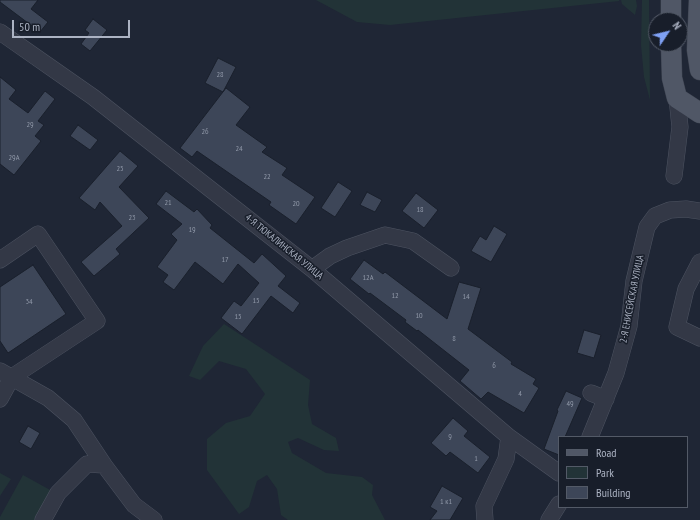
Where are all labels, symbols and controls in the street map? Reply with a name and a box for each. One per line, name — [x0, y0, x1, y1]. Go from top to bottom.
scale bar — [14, 12, 132, 38]
north arrow — [648, 12, 688, 52]
text: 50 m — [19, 19, 40, 34]
text: N — [670, 19, 684, 32]
house number: 28 — [216, 70, 224, 80]
house number: 29 — [26, 120, 34, 130]
house number: 26 — [201, 127, 209, 137]
house number: 24 — [235, 144, 243, 154]
house number: 29А — [9, 153, 19, 163]
house number: 25 — [116, 164, 124, 174]
house number: 22 — [263, 172, 271, 182]
house number: 21 — [164, 198, 172, 208]
house number: 20 — [292, 199, 300, 209]
house number: 18 — [416, 205, 424, 215]
street label: 4-Я ТЮКАЛИНСКАЯ УЛИЦА — [242, 212, 326, 282]
house number: 23 — [128, 213, 136, 223]
house number: 19 — [188, 225, 196, 235]
street label: 2-Я ЕНИСЕЙСКАЯ УЛИЦА — [618, 254, 646, 344]
house number: 17 — [221, 255, 229, 265]
house number: 12А — [363, 273, 373, 283]
house number: 12 — [391, 291, 399, 301]
house number: 14 — [462, 292, 470, 302]
house number: 15 — [252, 296, 260, 306]
house number: 34 — [25, 297, 33, 307]
house number: 10 — [415, 311, 423, 321]
house number: 15 — [234, 312, 242, 322]
house number: 8 — [452, 334, 456, 344]
house number: 6 — [492, 361, 496, 371]
house number: 4 — [518, 389, 522, 399]
house number: 49 — [566, 399, 574, 409]
house number: 9 — [448, 432, 452, 442]
legend — [558, 436, 688, 508]
text: Road — [596, 445, 616, 460]
house number: 1 — [474, 454, 478, 464]
text: Park — [596, 465, 614, 480]
text: Building — [596, 485, 631, 500]
house number: 1 к1 — [440, 497, 452, 507]

